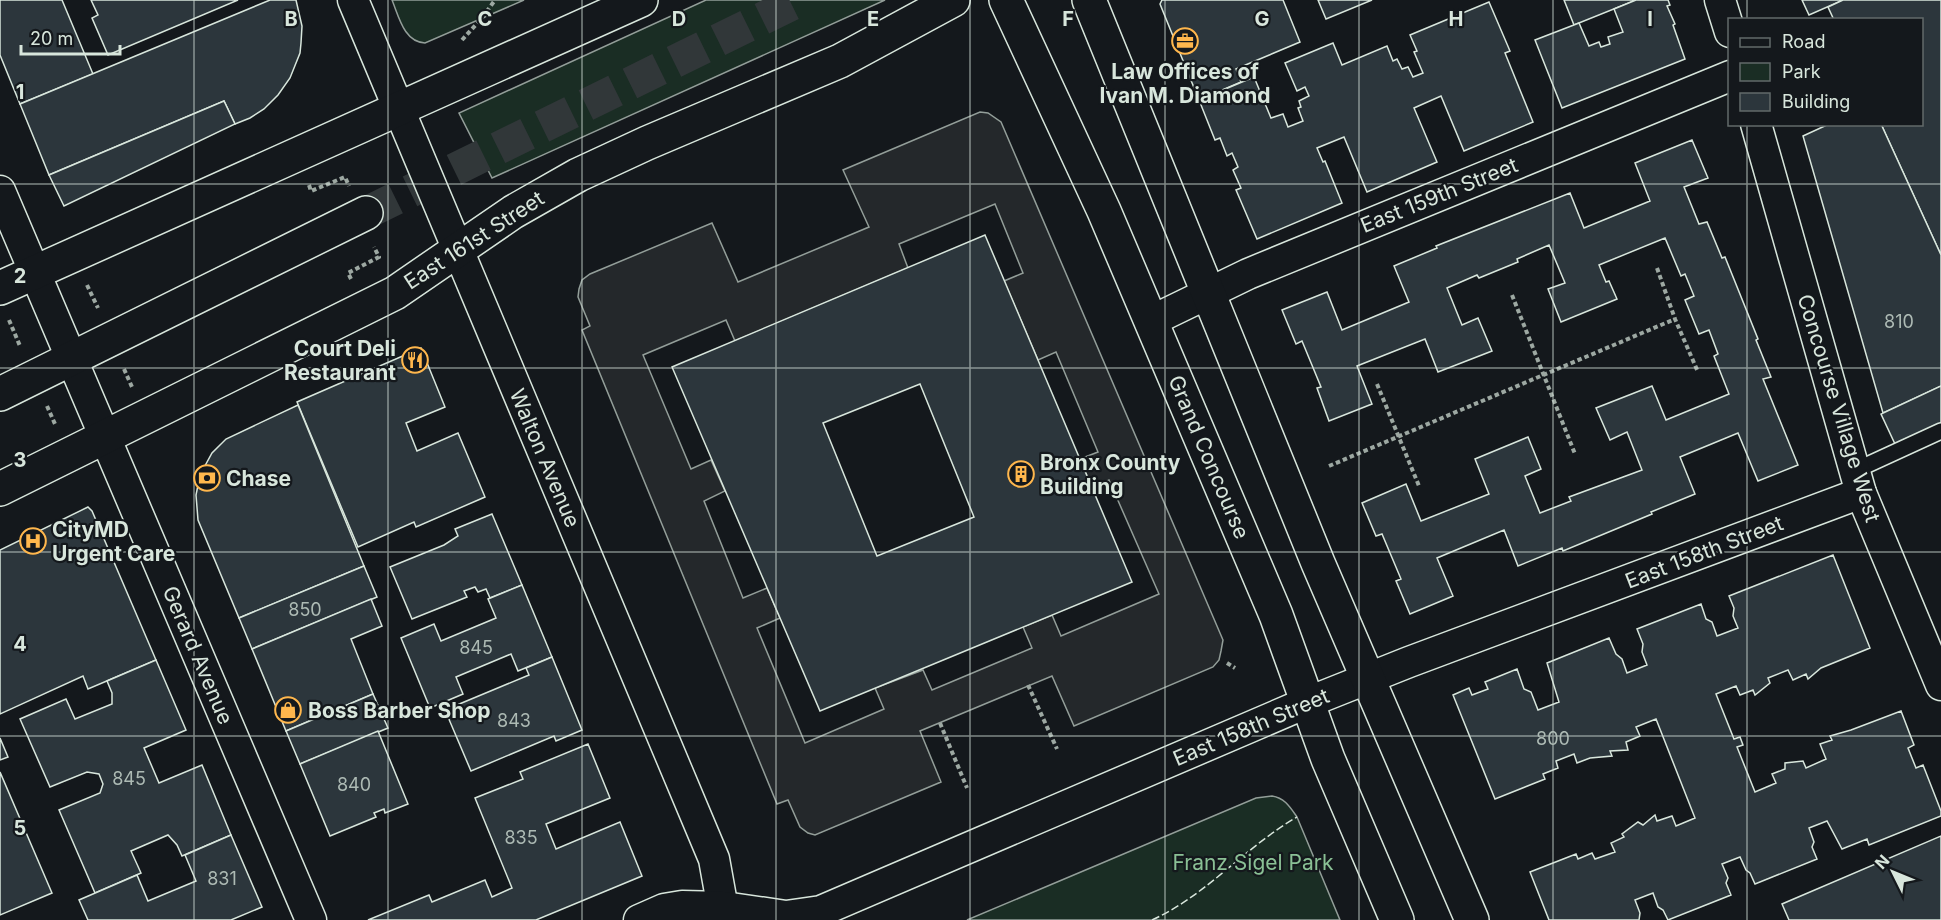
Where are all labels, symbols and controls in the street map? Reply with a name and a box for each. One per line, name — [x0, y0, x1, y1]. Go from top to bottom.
text: B — [284, 7, 298, 31]
text: C — [478, 7, 492, 31]
text: D — [672, 7, 686, 31]
text: E — [867, 7, 879, 31]
text: F — [1062, 7, 1074, 31]
text: G — [1254, 7, 1270, 31]
text: H — [1449, 7, 1463, 31]
text: I — [1647, 7, 1653, 31]
scale bar — [21, 18, 120, 56]
legend — [1728, 18, 1923, 126]
office icon: Law Offices of Ivan M. Diamond — [1170, 26, 1200, 56]
text: 20 m — [30, 28, 73, 49]
text: Road — [1782, 31, 1825, 52]
place label: Law Offices of Ivan M. Diamond — [1099, 59, 1271, 108]
text: Park — [1782, 61, 1821, 82]
text: 1 — [16, 80, 24, 104]
text: Building — [1782, 91, 1850, 112]
street label: East 159th Street — [1357, 152, 1521, 238]
street label: East 161st Street — [399, 185, 549, 294]
text: 2 — [14, 264, 26, 288]
street label: Concourse Village West — [1792, 291, 1886, 525]
house number: 810 — [1884, 311, 1914, 332]
place label: Court Deli Restaurant — [284, 336, 396, 385]
restaurant icon: Court Deli Restaurant — [400, 345, 430, 375]
street label: Grand Concourse — [1163, 372, 1255, 542]
street label: Walton Avenue — [505, 385, 585, 531]
text: 3 — [14, 448, 26, 472]
place label: Bronx County Building — [1040, 450, 1181, 499]
building icon: Bronx County Building — [1006, 459, 1036, 489]
bank icon: Chase — [192, 463, 222, 493]
place label: Chase — [226, 466, 291, 491]
street label: East 158th Street — [1622, 510, 1787, 594]
place label: CityMD Urgent Care — [52, 517, 175, 566]
hospital icon: CityMD Urgent Care — [18, 526, 48, 556]
street label: Gerard Avenue — [158, 582, 238, 728]
house number: 850 — [288, 599, 322, 620]
text: 4 — [13, 632, 27, 656]
house number: 845 — [459, 637, 493, 658]
street label: East 158th Street — [1169, 683, 1333, 771]
shop icon: Boss Barber Shop — [273, 695, 303, 725]
place label: Boss Barber Shop — [308, 698, 490, 723]
house number: 843 — [497, 710, 531, 731]
house number: 800 — [1536, 728, 1570, 749]
house number: 845 — [112, 768, 146, 789]
house number: 840 — [337, 774, 371, 795]
text: 5 — [14, 816, 26, 840]
house number: 835 — [504, 827, 538, 848]
north arrow — [1863, 842, 1923, 902]
park label: Franz Sigel Park — [1172, 850, 1334, 875]
text: N — [1871, 850, 1894, 873]
house number: 831 — [207, 868, 237, 889]

